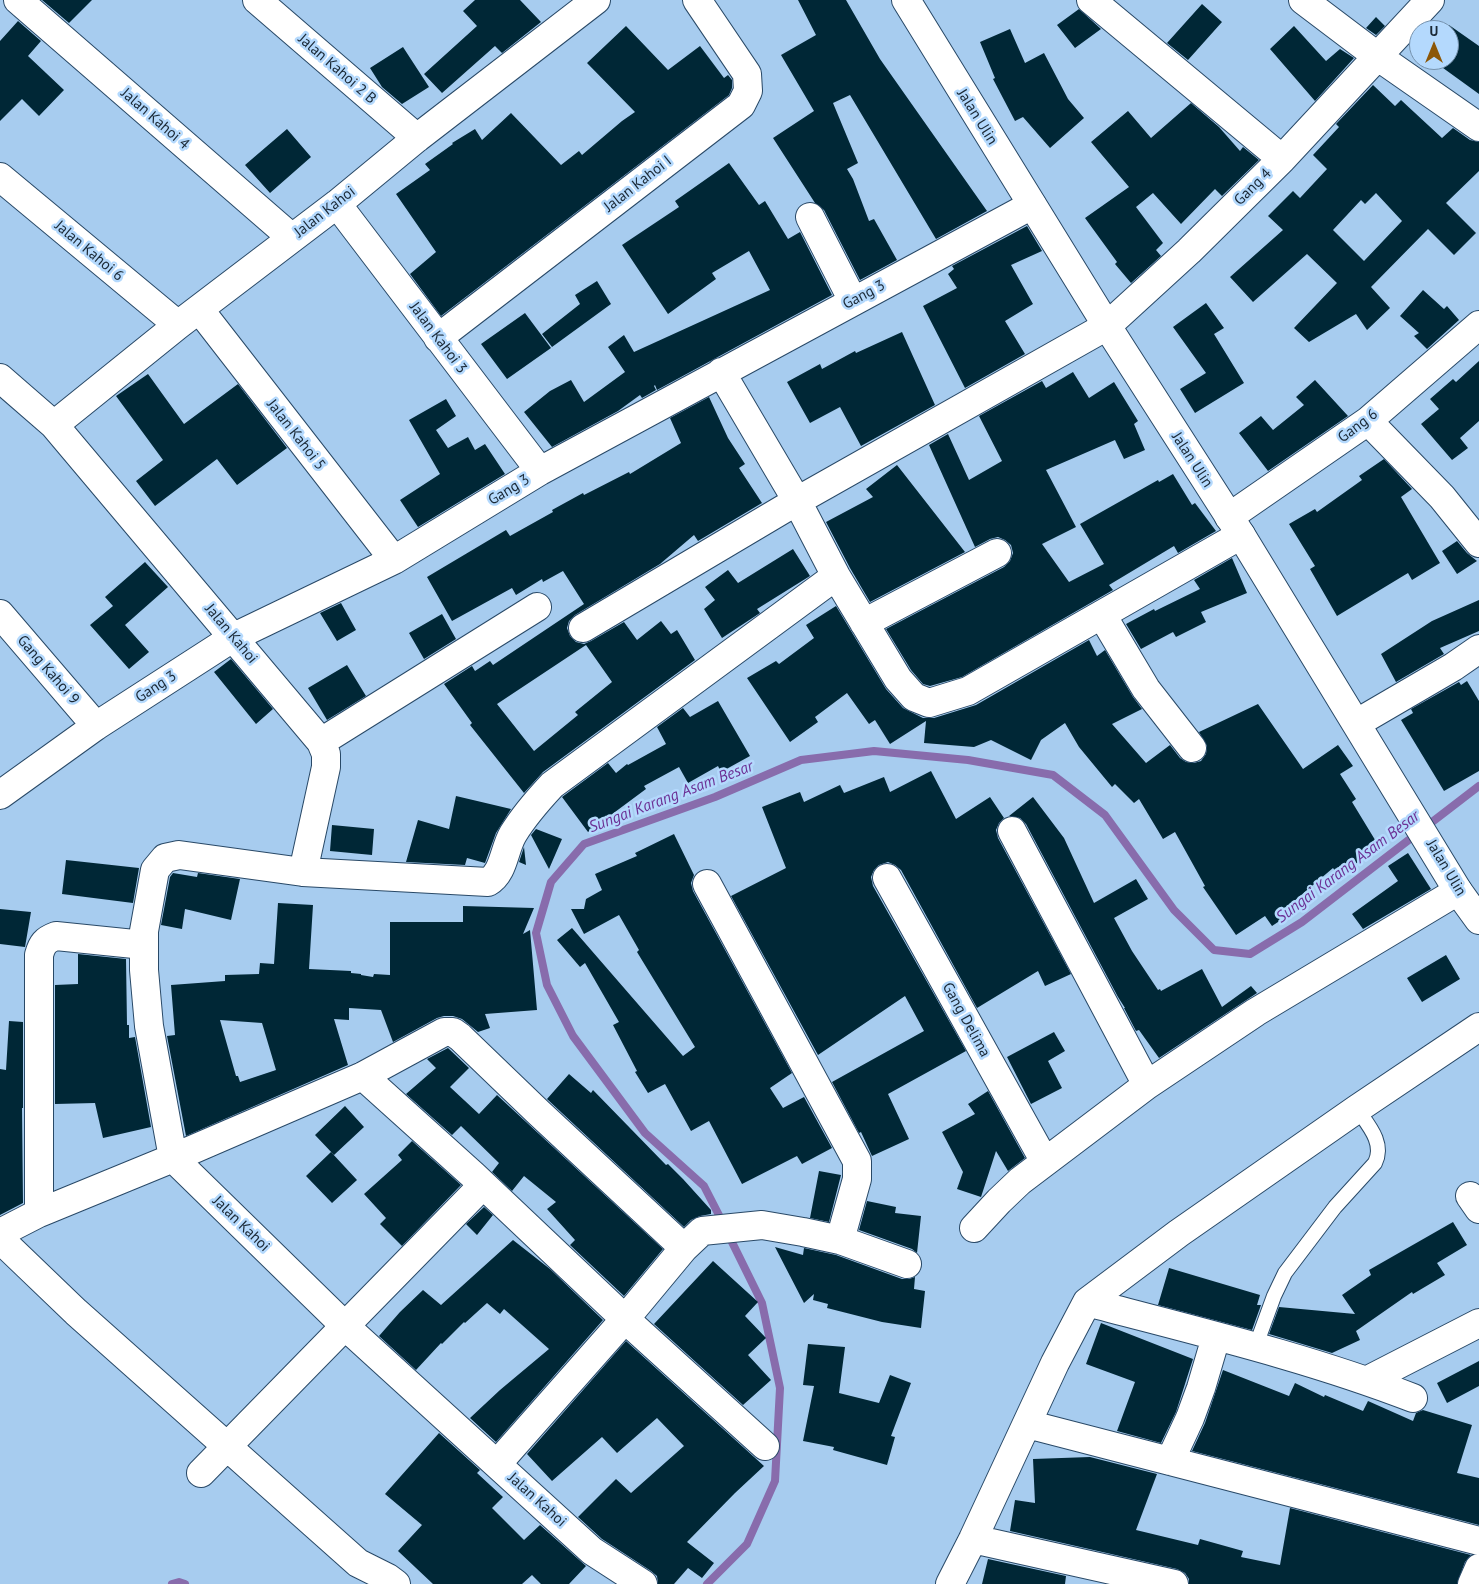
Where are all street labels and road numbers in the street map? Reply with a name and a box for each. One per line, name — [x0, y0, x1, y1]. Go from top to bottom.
street label: Jalan Kahoi 2 B — [294, 30, 380, 108]
street label: Jalan Kahoi 4 — [117, 85, 193, 153]
street label: Jalan Ulin — [953, 86, 1001, 148]
street label: Jalan Kahoi I — [601, 152, 675, 216]
street label: Gang 4 — [1231, 165, 1275, 209]
street label: Jalan Kahoi — [291, 183, 359, 241]
street label: Jalan Kahoi 6 — [51, 217, 127, 285]
street label: Gang 3 — [840, 276, 888, 314]
street label: Jalan Kahoi 3 — [405, 299, 471, 377]
street label: Jalan Kahoi 5 — [263, 396, 329, 474]
street label: Gang 6 — [1335, 405, 1381, 447]
street label: Jalan Ulin — [1168, 429, 1216, 491]
street label: Gang 3 — [485, 471, 533, 509]
street label: Jalan Kahoi — [201, 601, 261, 667]
street label: Gang Kahoi 9 — [13, 632, 83, 708]
street label: Gang 3 — [132, 667, 180, 707]
street label: Jalan Ulin — [1422, 837, 1470, 899]
street label: Gang Delima — [938, 980, 994, 1060]
street label: Jalan Kahoi — [209, 1192, 273, 1256]
street label: Jalan Kahoi — [504, 1469, 570, 1531]

